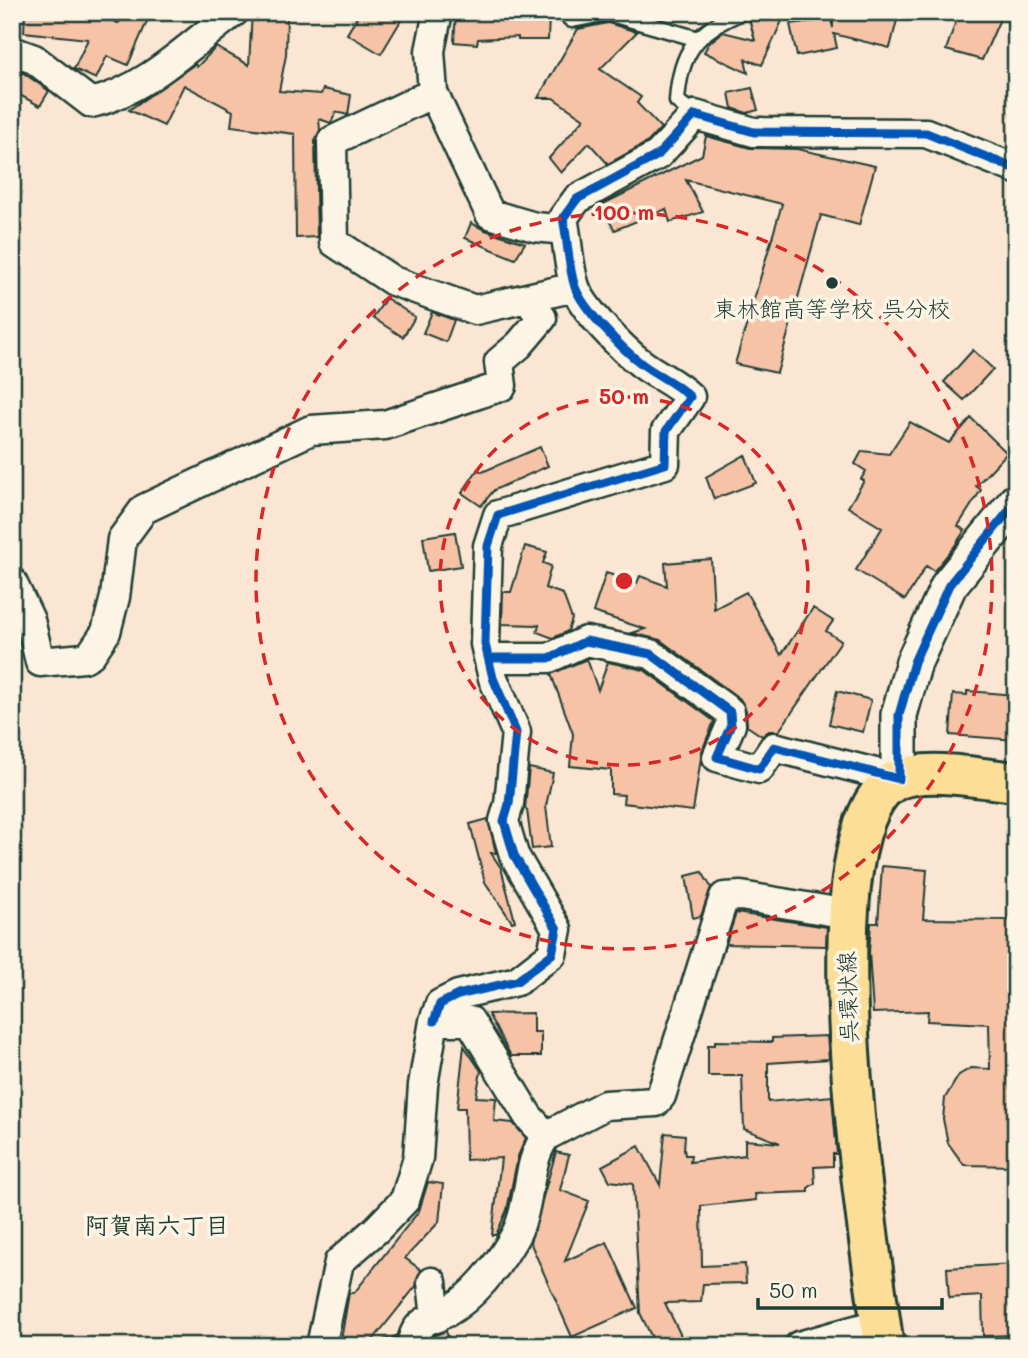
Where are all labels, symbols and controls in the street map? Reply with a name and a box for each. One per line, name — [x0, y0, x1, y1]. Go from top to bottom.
text: 100 m — [594, 198, 654, 225]
marker: 東林館高等学校 呉分校 — [824, 275, 840, 291]
place label: 東林館高等学校 呉分校 — [713, 293, 951, 323]
text: 50 m — [599, 382, 649, 409]
centre of rings — [612, 569, 636, 593]
street label: 呉環状線 — [830, 951, 864, 1043]
district label: 阿賀南六丁目 — [85, 1209, 229, 1240]
scale bar — [758, 1267, 942, 1311]
text: 50 m — [769, 1276, 818, 1303]

